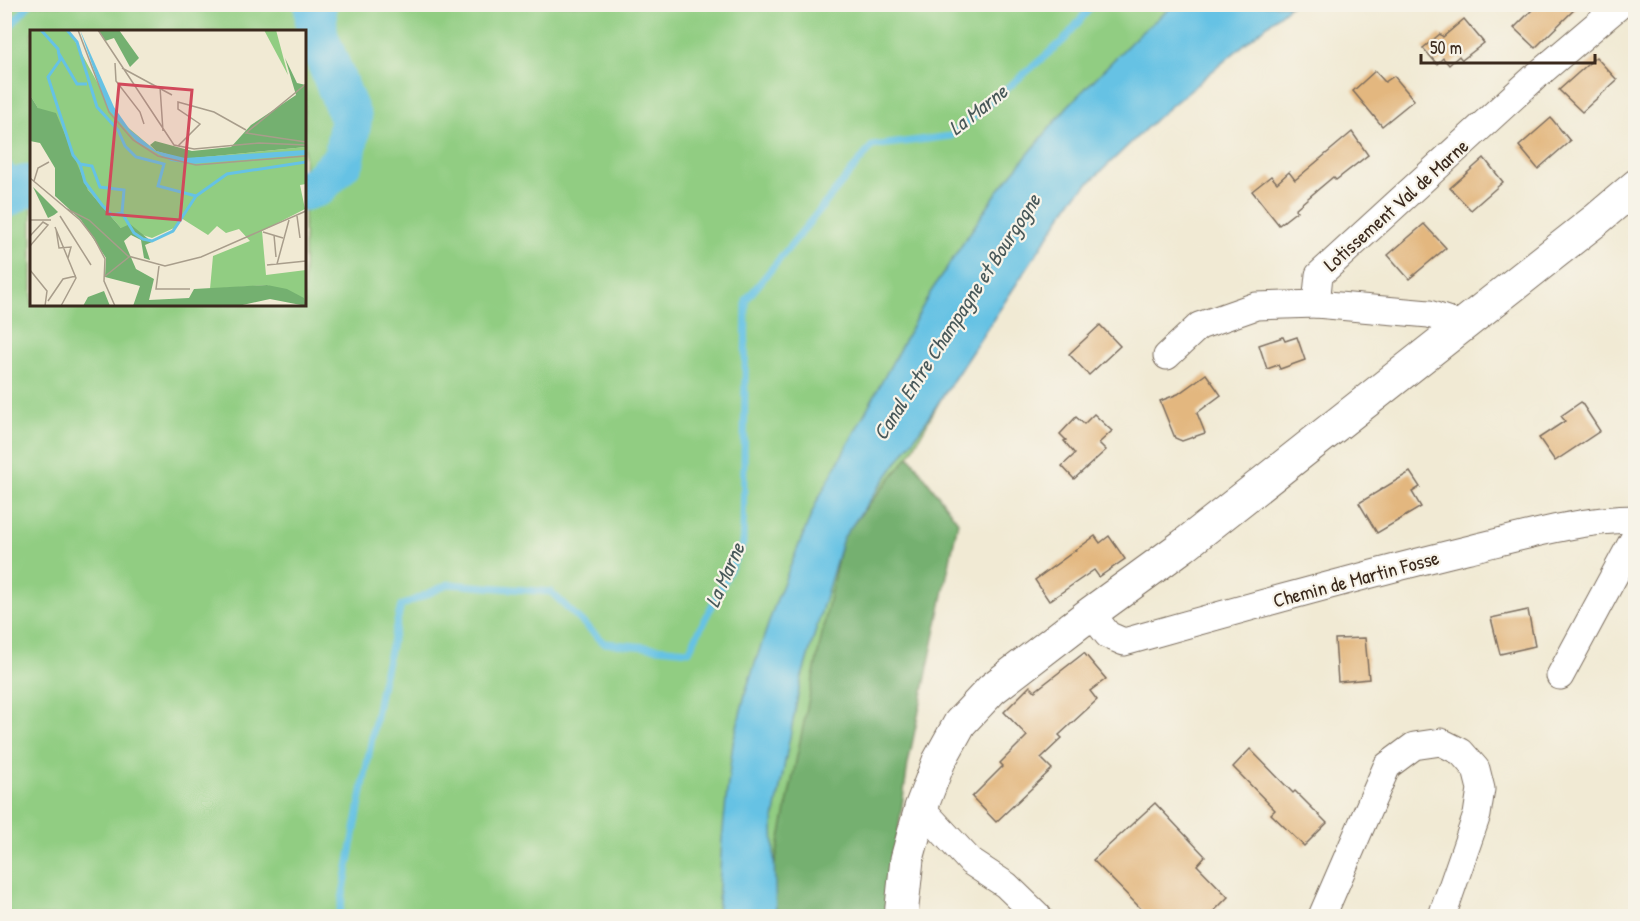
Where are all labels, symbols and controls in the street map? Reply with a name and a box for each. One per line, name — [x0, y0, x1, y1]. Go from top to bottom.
scale bar — [1421, 27, 1595, 65]
inset map — [30, 30, 306, 306]
text: 50 m — [1430, 35, 1462, 60]
water label: La Marne — [942, 76, 1015, 142]
street label: Lotissement Val de Marne — [1317, 132, 1474, 277]
water label: Canal Entre Champagne et Bourgogne — [866, 187, 1048, 445]
water label: La Marne — [698, 537, 752, 612]
street label: Chemin de Martin Fosse — [1270, 543, 1442, 614]

